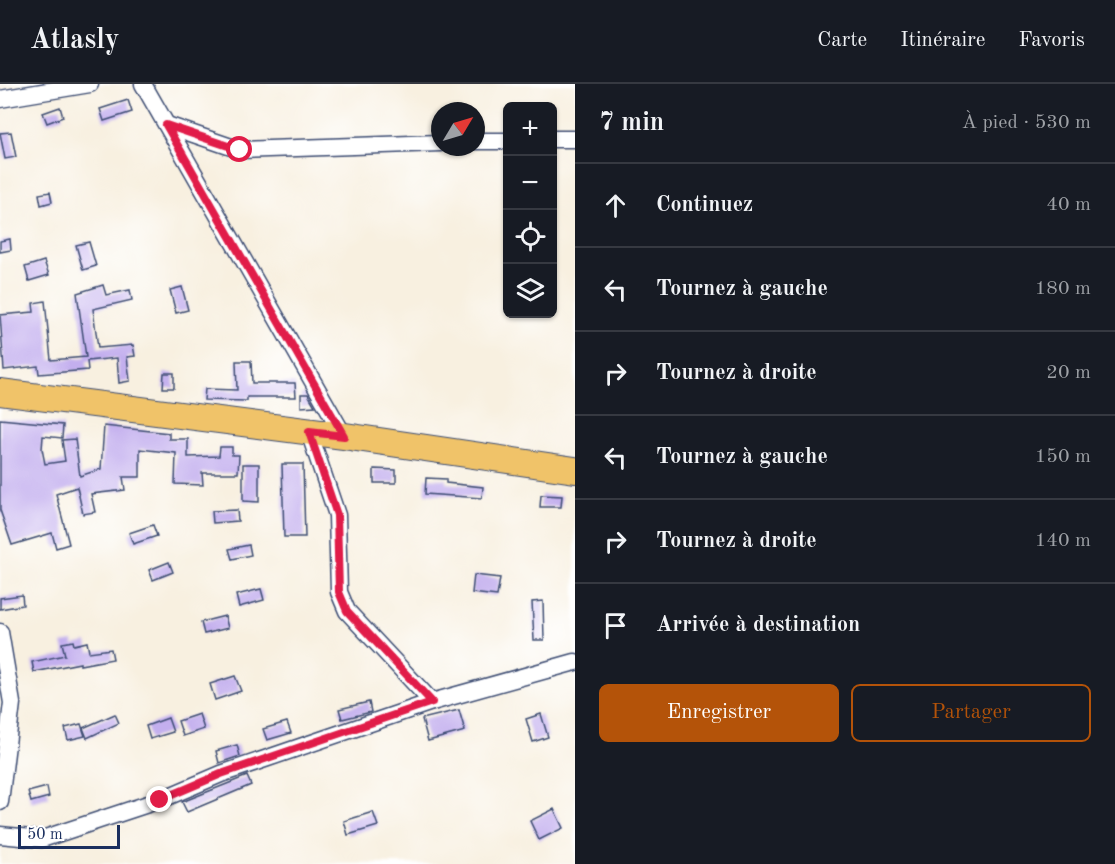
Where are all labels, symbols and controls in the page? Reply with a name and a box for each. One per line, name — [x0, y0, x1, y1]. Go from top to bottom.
text: Atlasly — [30, 27, 120, 55]
text: Carte — [817, 30, 867, 51]
text: Itinéraire — [900, 30, 986, 51]
text: Favoris — [1019, 30, 1085, 51]
north arrow — [431, 102, 485, 156]
map controls — [503, 102, 557, 318]
button: + — [503, 102, 557, 156]
text: 7 min — [599, 110, 664, 136]
text: À pied · 530 m — [962, 113, 1091, 133]
route start — [226, 136, 252, 162]
button: − — [503, 156, 557, 210]
icon: ahead — [599, 189, 632, 222]
text: Continuez — [656, 194, 753, 216]
text: 40 m — [1046, 195, 1091, 215]
button: locate — [503, 210, 557, 264]
button: layers — [503, 264, 557, 318]
icon: left — [599, 273, 632, 306]
text: Tournez à gauche — [656, 278, 828, 300]
text: 180 m — [1035, 279, 1091, 299]
icon: right — [599, 357, 632, 390]
text: Tournez à droite — [656, 362, 817, 384]
text: 20 m — [1046, 363, 1091, 383]
icon: left — [599, 441, 632, 474]
text: Tournez à gauche — [656, 446, 828, 468]
text: 150 m — [1035, 447, 1091, 467]
icon: right — [599, 525, 632, 558]
text: Tournez à droite — [656, 530, 817, 552]
text: 140 m — [1035, 531, 1091, 551]
icon: arrive — [599, 609, 632, 642]
text: Arrivée à destination — [656, 614, 860, 636]
button: Enregistrer — [599, 684, 839, 742]
button: Partager — [851, 684, 1091, 742]
route end — [146, 786, 172, 812]
scale bar — [18, 822, 120, 850]
text: 50 m — [27, 827, 63, 843]

